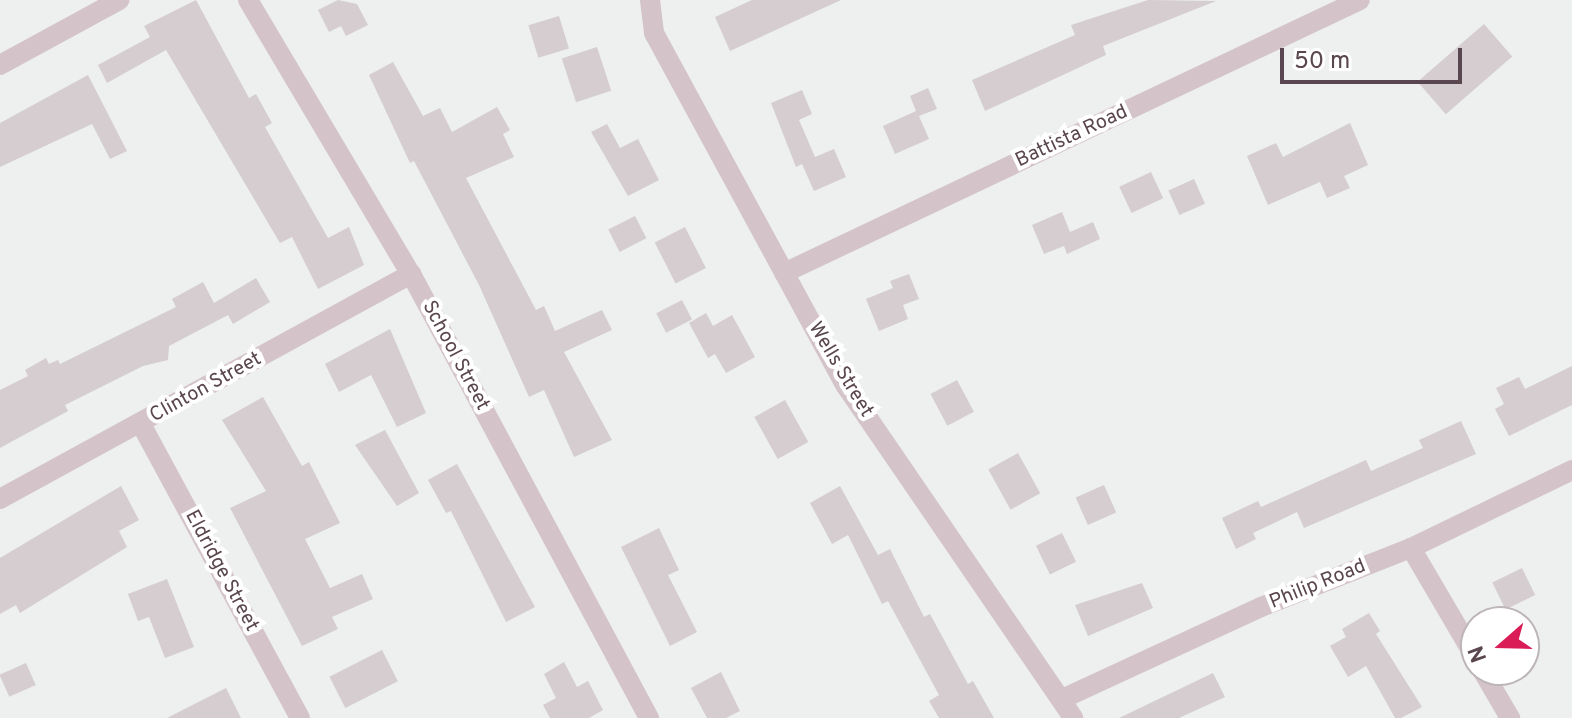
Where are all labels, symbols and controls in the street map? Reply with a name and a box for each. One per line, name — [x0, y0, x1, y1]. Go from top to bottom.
scale bar — [1284, 32, 1466, 82]
text: 50 m — [1294, 47, 1350, 77]
street label: Battista Road — [1012, 101, 1132, 173]
street label: School Street — [416, 297, 494, 415]
street label: Wells Street — [802, 318, 878, 422]
street label: Clinton Street — [146, 348, 266, 428]
street label: Eldridge Street — [179, 506, 263, 636]
street label: Philip Road — [1266, 555, 1370, 615]
north arrow — [1460, 606, 1540, 686]
text: N — [1463, 642, 1494, 666]

